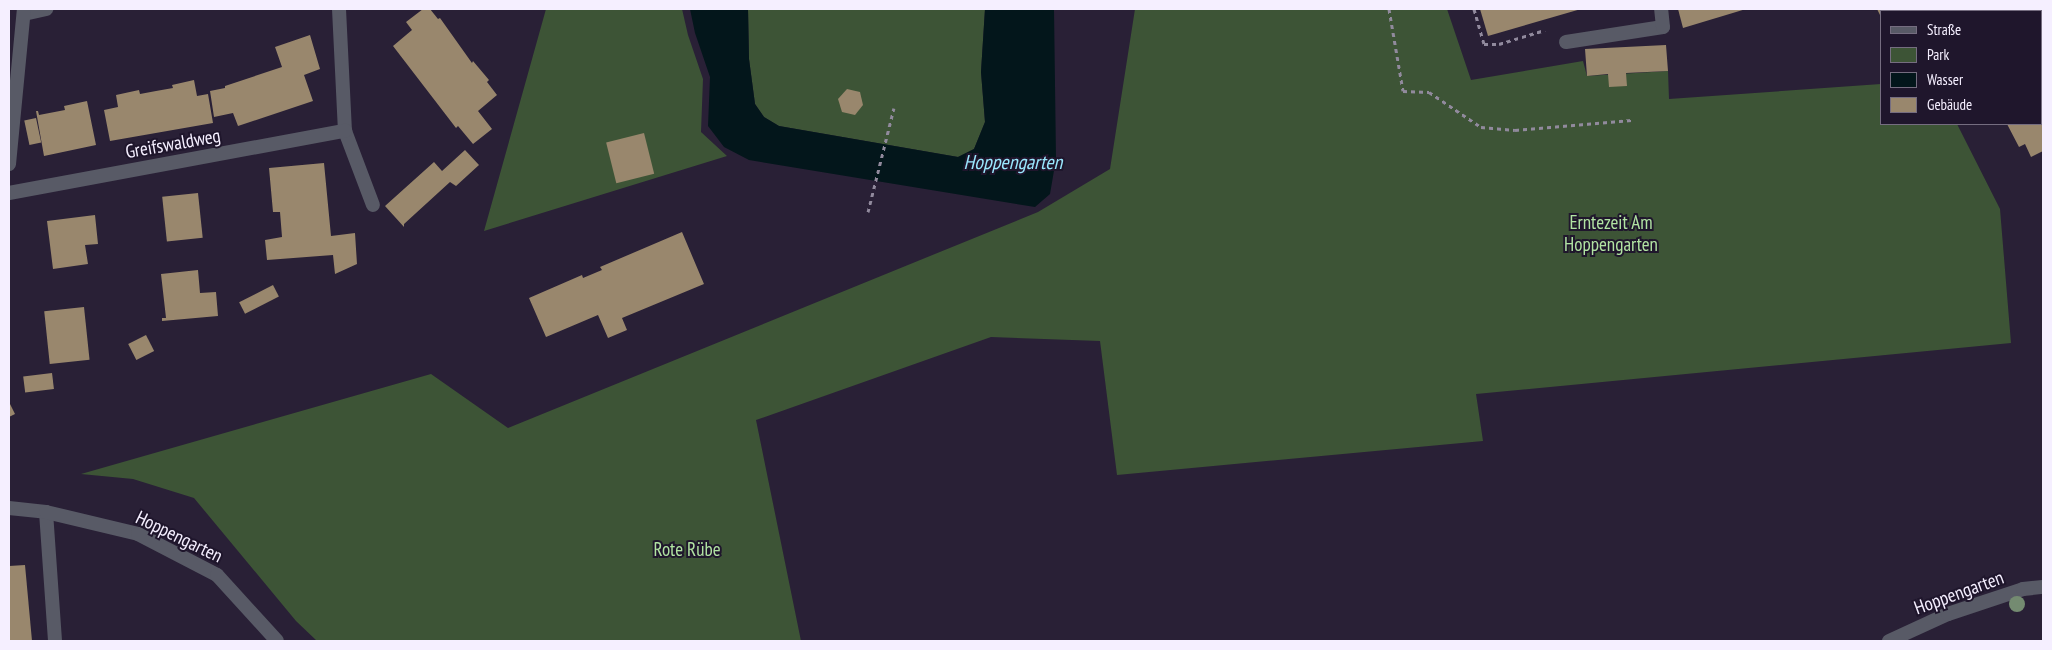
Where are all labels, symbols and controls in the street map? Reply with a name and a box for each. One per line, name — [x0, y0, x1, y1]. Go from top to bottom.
legend — [1880, 10, 2042, 125]
text: Straße — [1927, 20, 1961, 39]
text: Park — [1927, 45, 1949, 64]
text: Wasser — [1927, 70, 1963, 89]
text: Gebäude — [1927, 95, 1972, 114]
street label: Greifswaldweg — [124, 124, 222, 164]
water label: Hoppengarten — [964, 150, 1062, 174]
park label: Erntezeit Am Hoppengarten — [1564, 212, 1658, 256]
street label: Hoppengarten — [132, 506, 226, 568]
park label: Rote Rübe — [654, 539, 720, 561]
street label: Hoppengarten — [1911, 566, 2007, 620]

